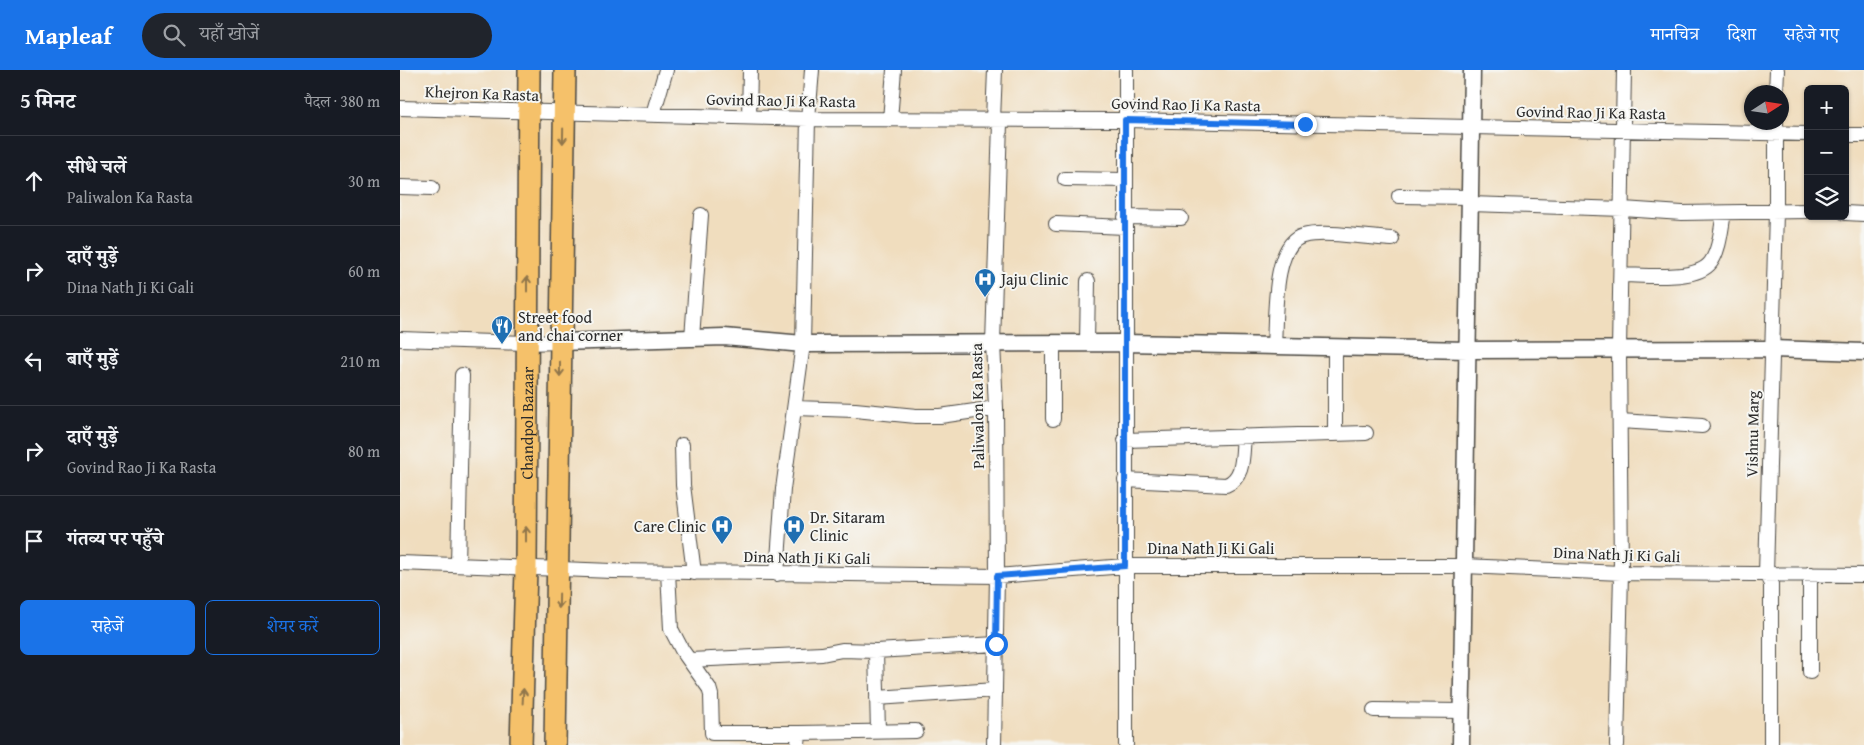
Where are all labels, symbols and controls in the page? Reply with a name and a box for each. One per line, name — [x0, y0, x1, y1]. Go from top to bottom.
search box — [142, 13, 492, 58]
text: Mapleaf — [25, 18, 112, 53]
text: यहाँ खोजें — [200, 19, 259, 47]
text: मानचित्र — [1650, 20, 1699, 47]
text: दिशा — [1727, 20, 1756, 47]
text: सहेजे गए — [1784, 20, 1839, 47]
icon: search — [160, 21, 188, 49]
street label: Khejron Ka Rasta — [425, 79, 540, 107]
text: 5 मिनट — [20, 85, 75, 116]
north arrow — [1744, 85, 1789, 130]
map controls — [1804, 85, 1849, 220]
button: + — [1804, 85, 1849, 130]
street label: Govind Rao Ji Ka Rasta — [706, 87, 856, 113]
text: पैदल · 380 m — [304, 89, 380, 113]
street label: Govind Rao Ji Ka Rasta — [1111, 91, 1261, 117]
street label: Govind Rao Ji Ka Rasta — [1516, 99, 1666, 125]
route end — [1294, 113, 1317, 136]
one-way arrow — [558, 128, 568, 144]
button: − — [1804, 130, 1849, 175]
text: सीधे चलें — [67, 152, 126, 180]
icon: ahead — [20, 167, 48, 195]
text: 30 m — [348, 169, 380, 193]
button: layers — [1804, 175, 1849, 220]
text: Paliwalon Ka Rasta — [67, 185, 193, 209]
text: दाएँ मुड़ें — [67, 242, 118, 270]
icon: right — [20, 257, 48, 285]
text: 60 m — [348, 259, 380, 283]
hospital icon: Jaju Clinic — [973, 267, 997, 298]
place label: Jaju Clinic — [999, 267, 1068, 291]
text: Dina Nath Ji Ki Gali — [67, 275, 194, 299]
one-way arrow — [523, 276, 532, 292]
place label: Street food and chai corner — [518, 305, 623, 347]
restaurant icon: Street food and chai corner — [490, 314, 514, 345]
street label: Paliwalon Ka Rasta — [964, 342, 990, 469]
text: बाएँ मुड़ें — [67, 344, 118, 372]
icon: left — [20, 347, 48, 375]
text: 210 m — [340, 349, 380, 373]
one-way arrow — [555, 360, 565, 376]
street label: Chandpol Bazaar — [515, 366, 539, 480]
street label: Vishnu Marg — [1739, 390, 1765, 478]
text: दाएँ मुड़ें — [67, 422, 118, 450]
icon: right — [20, 437, 48, 465]
text: 80 m — [348, 439, 380, 463]
text: Govind Rao Ji Ka Rasta — [67, 455, 216, 479]
place label: Dr. Sitaram Clinic — [810, 505, 885, 547]
place label: Care Clinic — [634, 514, 706, 538]
hospital icon: Care Clinic — [710, 514, 734, 545]
hospital icon: Dr. Sitaram Clinic — [782, 514, 806, 545]
text: गंतव्य पर पहुँचे — [67, 524, 163, 552]
one-way arrow — [521, 526, 531, 542]
icon: arrive — [20, 527, 48, 555]
street label: Dina Nath Ji Ki Gali — [1148, 536, 1275, 560]
street label: Dina Nath Ji Ki Gali — [1553, 540, 1681, 568]
street label: Dina Nath Ji Ki Gali — [743, 544, 871, 570]
one-way arrow — [554, 593, 563, 609]
button: सहेजें — [20, 600, 195, 655]
button: शेयर करें — [205, 600, 380, 655]
route start — [985, 633, 1008, 656]
one-way arrow — [518, 689, 527, 705]

